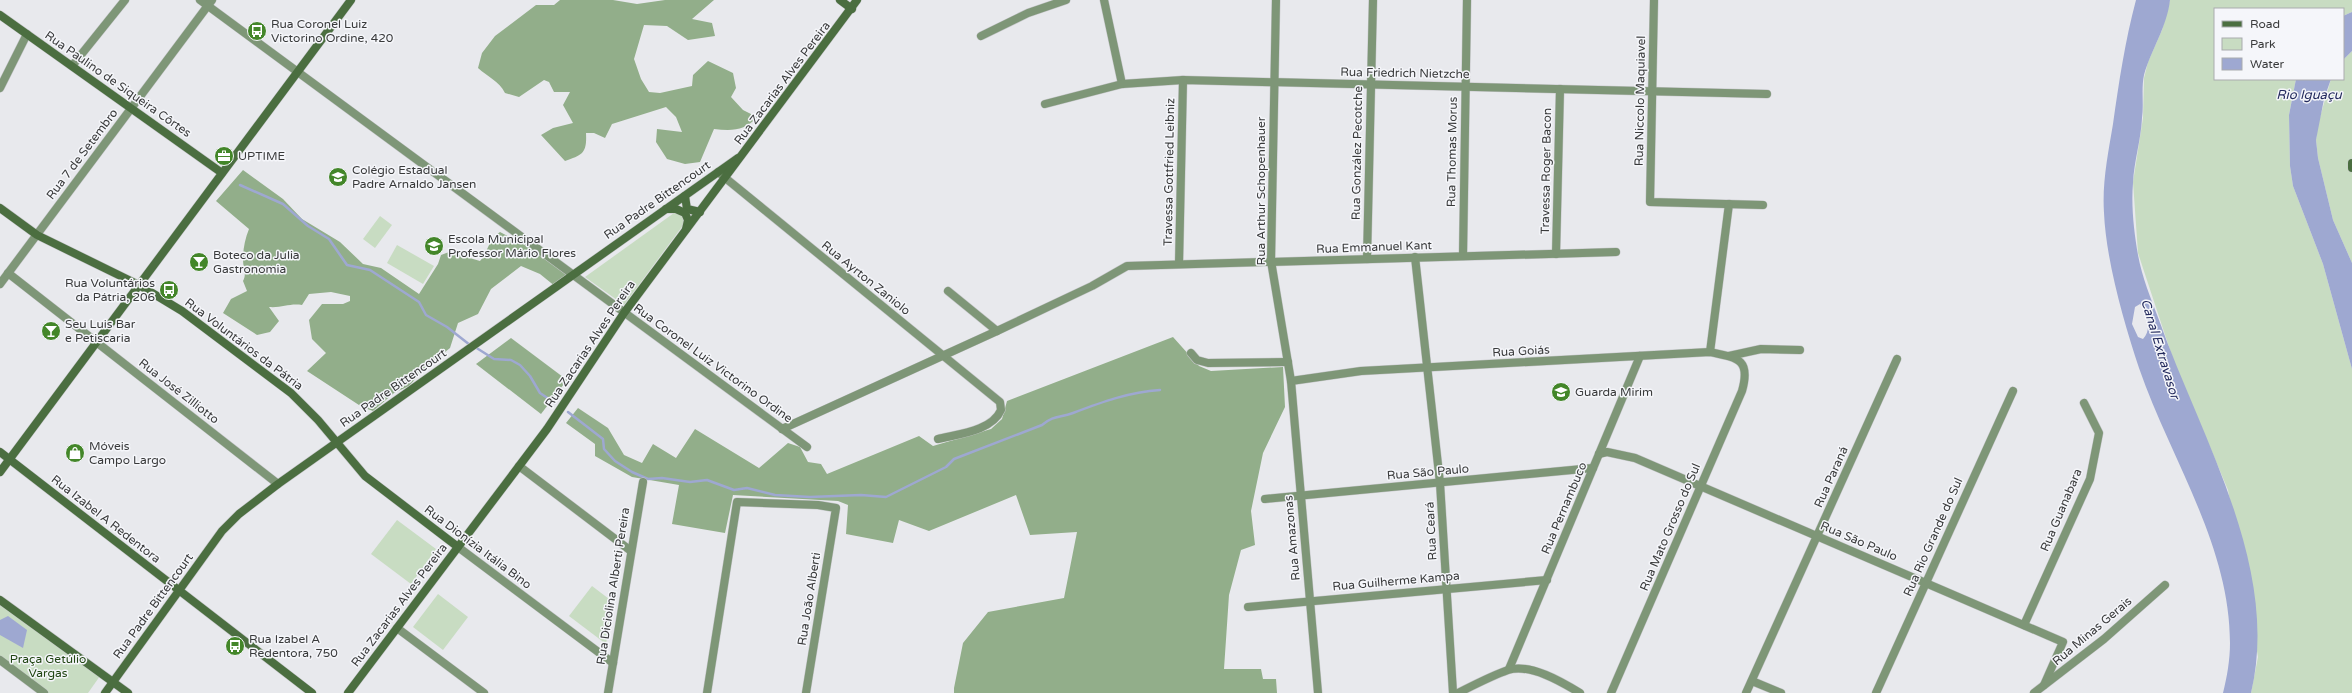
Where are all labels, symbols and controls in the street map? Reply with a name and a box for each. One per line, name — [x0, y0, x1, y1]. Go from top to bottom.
legend — [2214, 8, 2344, 80]
place label: Rua Coronel Luiz Victorino Ordine, 420 — [271, 17, 394, 45]
text: Road — [2250, 17, 2280, 31]
street label: Rua Zacarias Alves Pereira — [731, 19, 833, 147]
bus stop icon: Rua Coronel Luiz Victorino Ordine, 420 — [246, 20, 268, 42]
street label: Rua Paulino de Siqueira Côrtes — [42, 28, 194, 140]
street label: Rua Niccolo Maquiavel — [1632, 36, 1648, 166]
text: Park — [2250, 37, 2276, 51]
text: Water — [2250, 57, 2285, 71]
street label: Rua Friedrich Nietzche — [1340, 65, 1470, 81]
street label: Rua González Pecotche — [1349, 86, 1365, 220]
water label: Rio Iguaçu — [2276, 87, 2343, 103]
street label: Rua Thomas Morus — [1444, 96, 1460, 207]
street label: Travessa Gottfried Leibniz — [1161, 98, 1177, 246]
street label: Rua 7 de Setembro — [43, 106, 121, 202]
street label: Travessa Roger Bacon — [1538, 108, 1554, 234]
street label: Rua Arthur Schopenhauer — [1254, 116, 1268, 265]
office icon: UPTIME — [213, 145, 235, 167]
place label: UPTIME — [238, 149, 285, 163]
street label: Rua Padre Bittencourt — [601, 158, 713, 242]
place label: Colégio Estadual Padre Arnaldo Jansen — [352, 163, 476, 191]
school or university icon: Colégio Estadual Padre Arnaldo Jansen — [327, 166, 349, 188]
place label: Escola Municipal Professor Mário Flores — [448, 232, 576, 260]
school or university icon: Escola Municipal Professor Mário Flores — [423, 235, 445, 257]
street label: Rua Ayrton Zaniolo — [819, 238, 913, 318]
street label: Rua Emmanuel Kant — [1316, 238, 1433, 256]
place label: Boteco da Julia Gastronomia — [213, 248, 300, 276]
bar icon: Boteco da Julia Gastronomia — [188, 251, 210, 273]
place label: Rua Voluntários da Pátria, 206 — [65, 276, 155, 304]
street label: Rua Zacarias Alves Pereira — [542, 278, 638, 410]
bus stop icon: Rua Voluntários da Pátria, 206 — [158, 279, 180, 301]
street label: Rua Voluntários da Pátria — [182, 295, 306, 393]
water label: Canal Extravasor — [2137, 297, 2183, 403]
street label: Rua Coronel Luiz Victorino Ordine — [631, 301, 795, 425]
place label: Seu Luis Bar e Petiscaria — [65, 317, 136, 345]
bar icon: Seu Luis Bar e Petiscaria — [40, 320, 62, 342]
street label: Rua Goiás — [1492, 342, 1550, 359]
street label: Rua Padre Bittencourt — [337, 346, 449, 430]
street label: Rua José Zilliotto — [136, 355, 222, 427]
school or university icon: Guarda Mirim — [1550, 381, 1572, 403]
place label: Guarda Mirim — [1575, 385, 1653, 399]
place label: Móveis Campo Largo — [89, 439, 166, 467]
shop icon: Móveis Campo Largo — [64, 442, 86, 464]
street label: Rua Paraná — [1811, 444, 1851, 510]
street label: Rua Pernambuco — [1538, 460, 1590, 556]
street label: Rua São Paulo — [1386, 461, 1470, 483]
street label: Rua Mato Grosso do Sul — [1637, 461, 1703, 593]
street label: Rua Guanabara — [2037, 467, 2085, 553]
street label: Rua Izabel A Redentora — [49, 472, 163, 566]
street label: Rua Rio Grande do Sul — [1900, 475, 1966, 599]
street label: Rua Amazonas — [1281, 495, 1303, 581]
street label: Rua Ceará — [1422, 501, 1440, 561]
street label: Rua Dionízia Itália Bino — [422, 502, 534, 592]
street label: Rua Diciolina Alberti Pereira — [594, 506, 632, 666]
street label: Rua São Paulo — [1818, 518, 1900, 564]
street label: Rua Zacarias Alves Pereira — [348, 541, 450, 669]
street label: Rua Padre Bittencourt — [110, 550, 196, 661]
street label: Rua João Alberti — [795, 551, 823, 647]
street label: Rua Guilherme Kampa — [1332, 568, 1460, 594]
street label: Rua Minas Gerais — [2050, 594, 2135, 668]
place label: Rua Izabel A Redentora, 750 — [249, 632, 338, 660]
bus stop icon: Rua Izabel A Redentora, 750 — [224, 635, 246, 657]
park label: Praça Getúlio Vargas — [10, 652, 86, 680]

